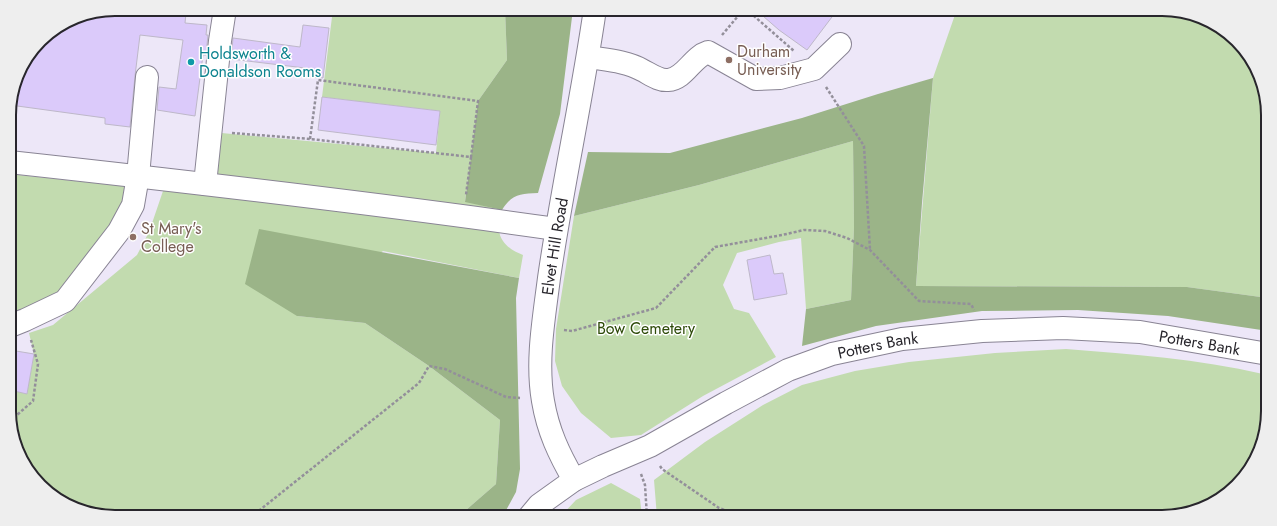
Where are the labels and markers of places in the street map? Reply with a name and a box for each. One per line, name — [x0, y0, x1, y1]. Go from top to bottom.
place label: Durham University — [737, 40, 803, 81]
place label: Holdsworth & Donaldson Rooms — [199, 42, 321, 83]
marker: Durham University — [724, 55, 734, 65]
marker: Holdsworth & Donaldson Rooms — [186, 57, 196, 67]
place label: St Mary's College — [141, 217, 201, 258]
marker: St Mary's College — [128, 232, 138, 242]

